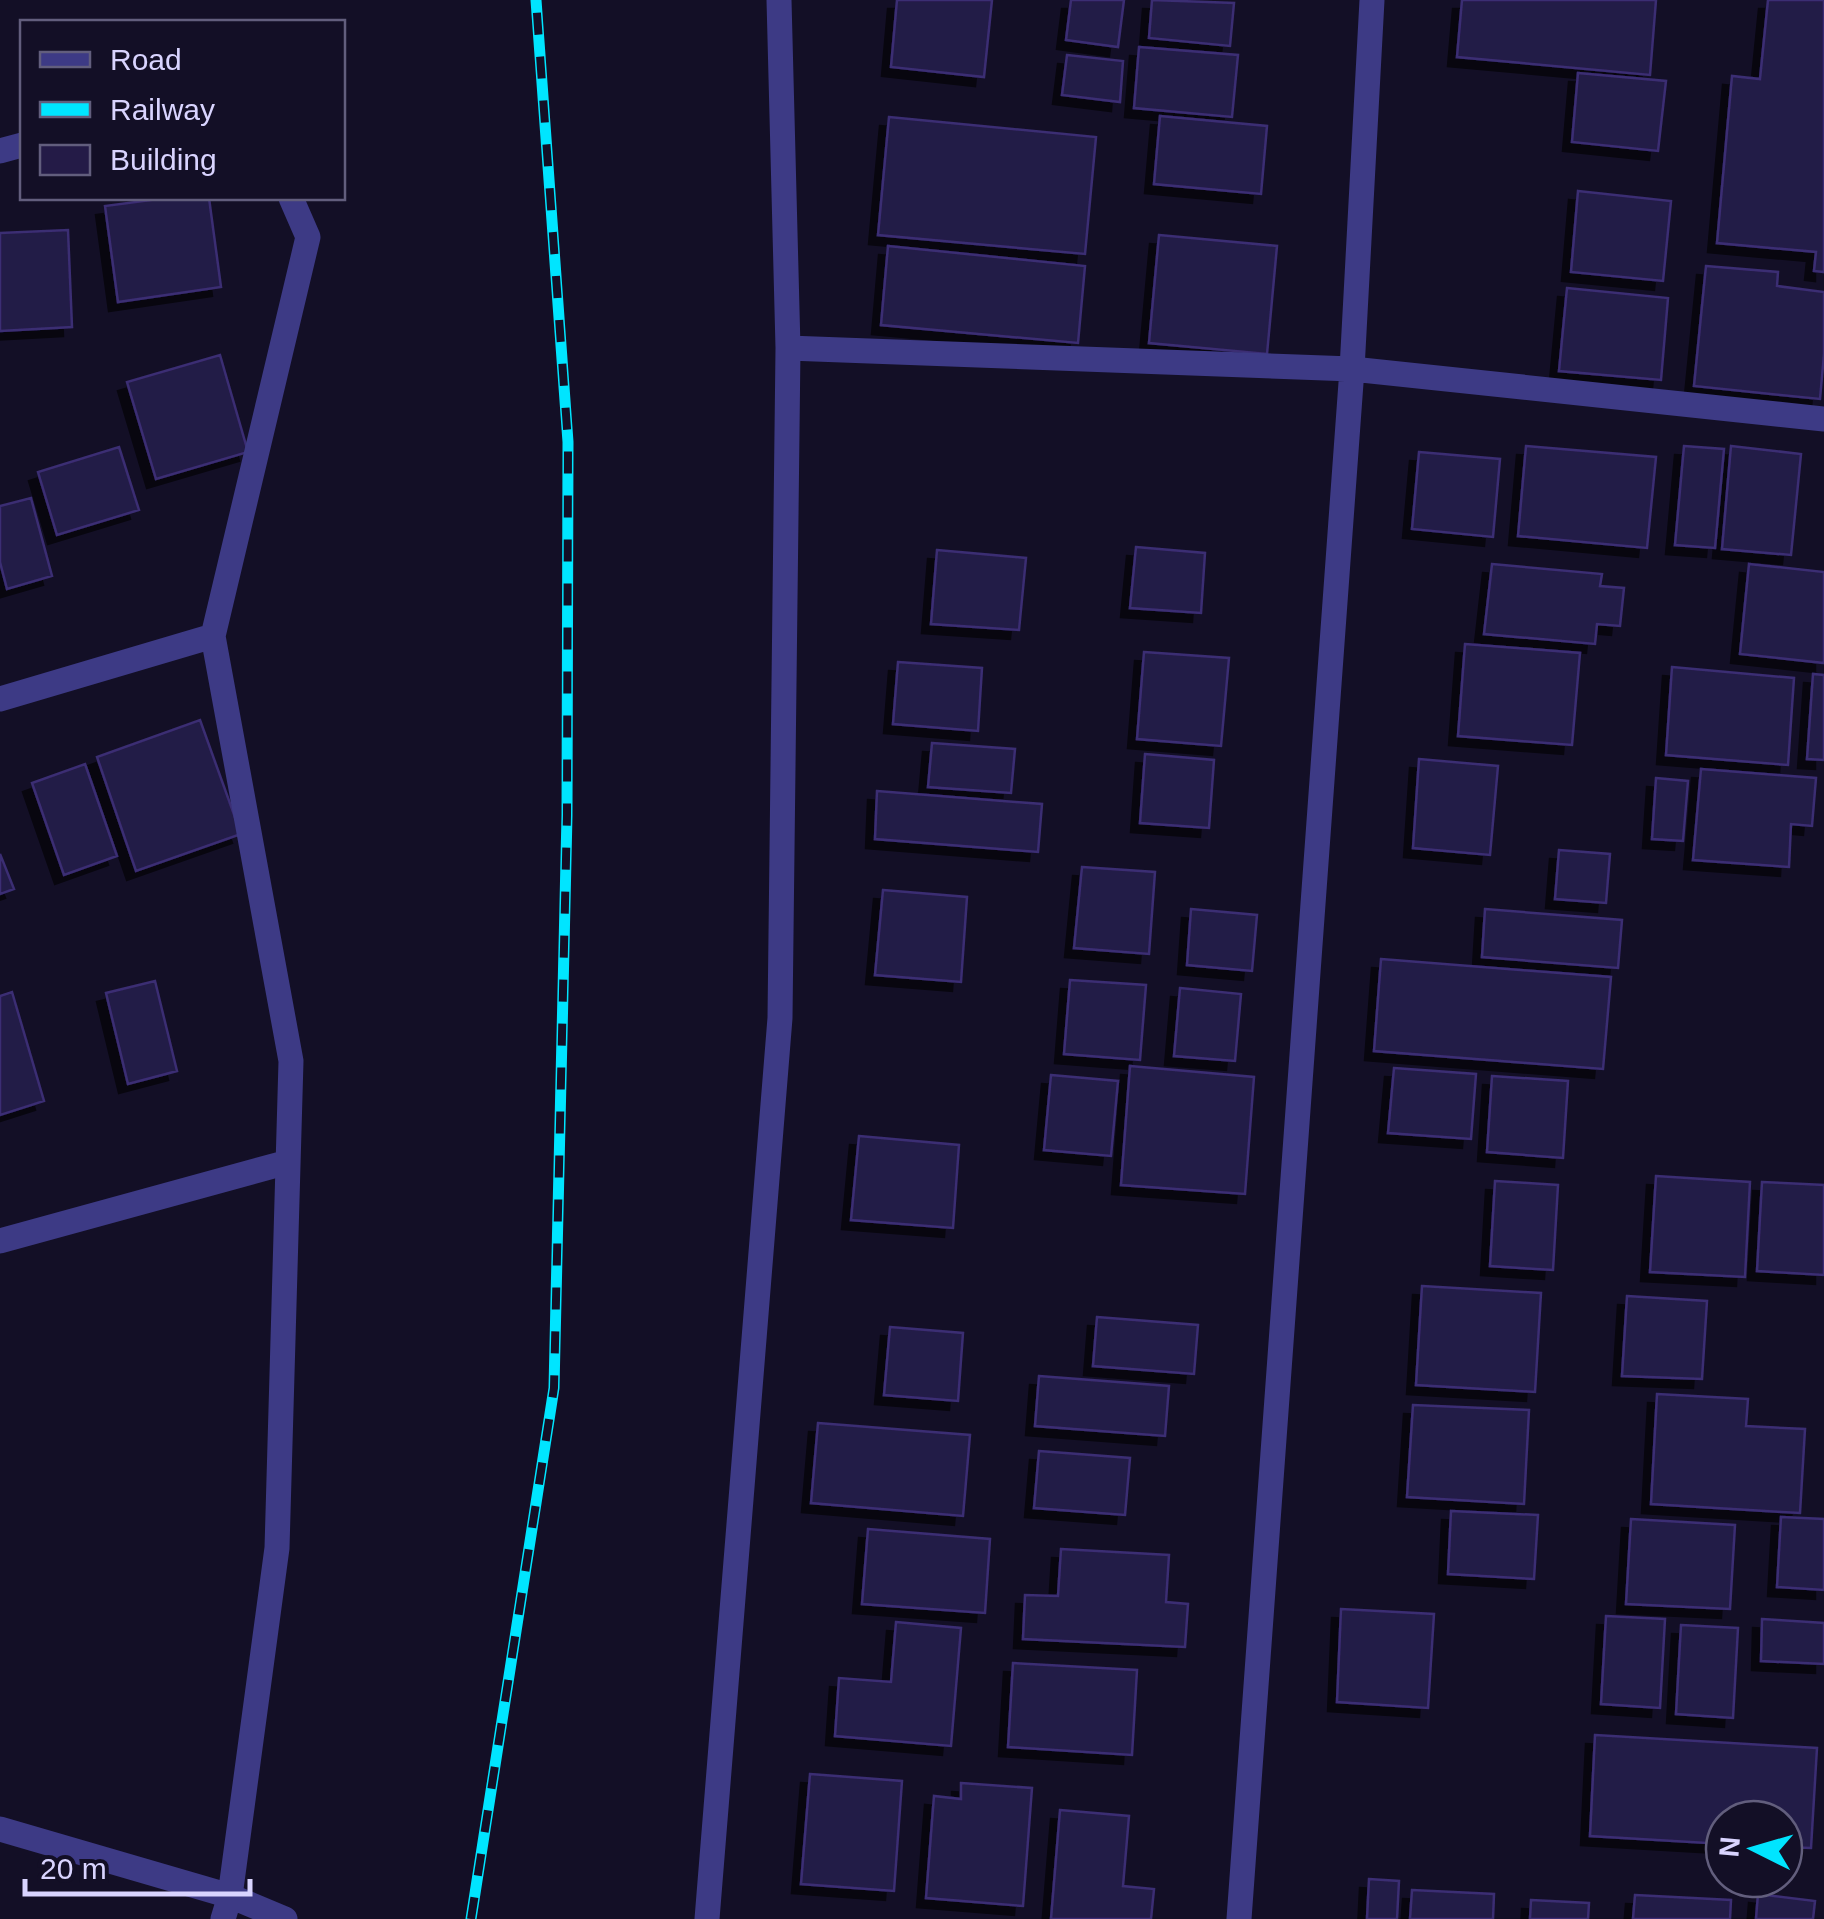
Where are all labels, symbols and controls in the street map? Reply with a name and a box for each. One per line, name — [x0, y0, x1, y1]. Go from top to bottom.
legend — [20, 20, 345, 200]
text: Road — [110, 43, 182, 76]
text: Railway — [110, 93, 215, 126]
text: Building — [110, 143, 217, 176]
north arrow — [1704, 1799, 1804, 1899]
scale bar — [25, 1834, 250, 1896]
text: N — [1713, 1835, 1746, 1858]
text: 20 m — [40, 1852, 107, 1885]

